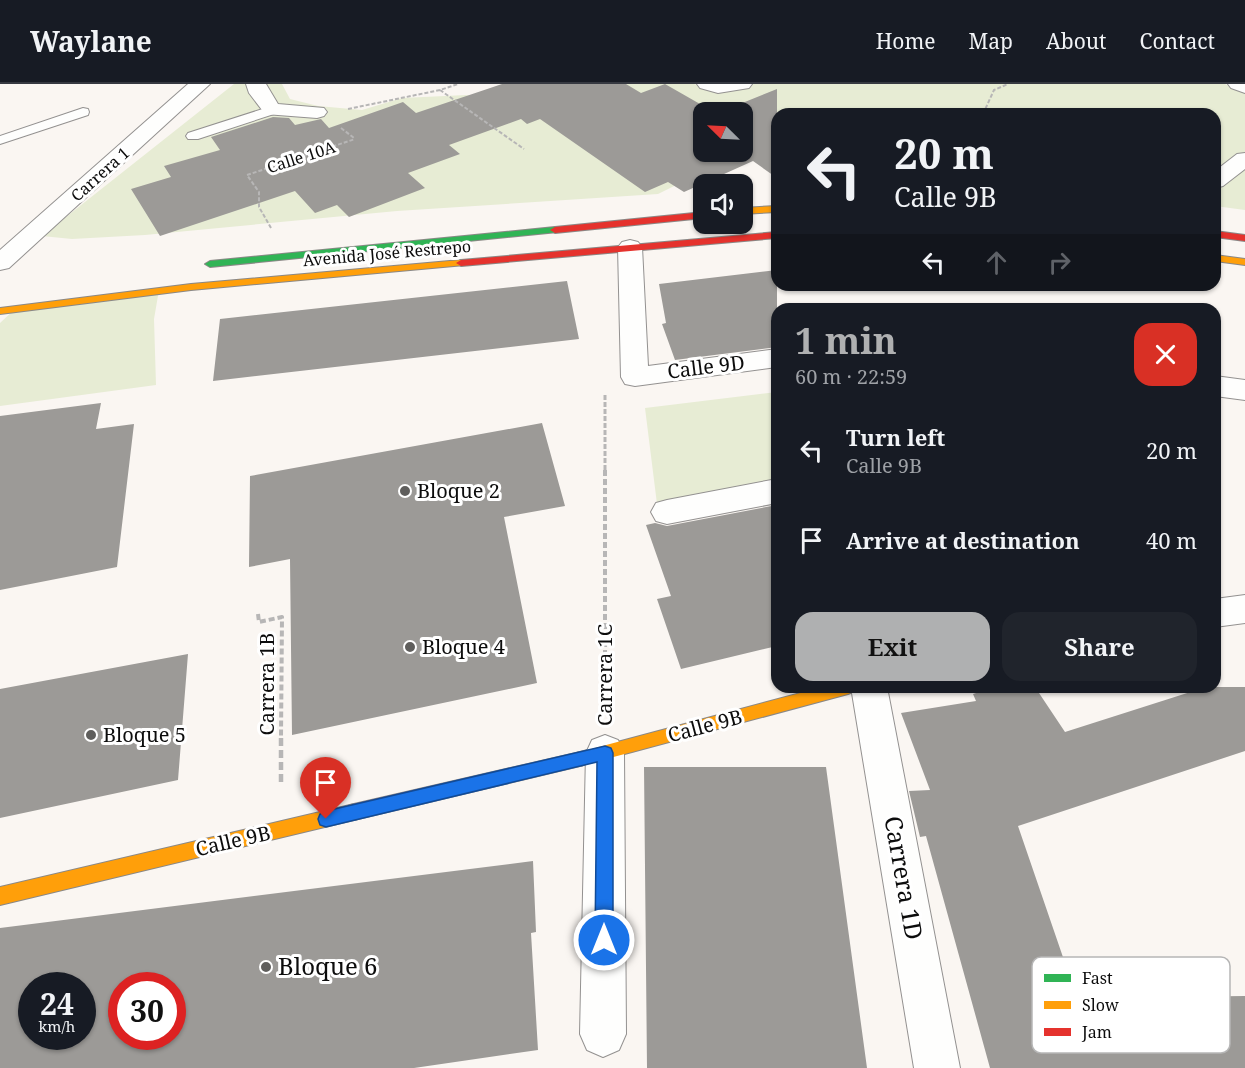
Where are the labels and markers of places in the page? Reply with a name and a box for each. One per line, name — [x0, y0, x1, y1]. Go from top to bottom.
place label: Bloque 2 — [417, 477, 500, 504]
marker: Bloque 2 — [398, 484, 412, 498]
place label: Bloque 4 — [422, 633, 505, 660]
marker: Bloque 4 — [403, 640, 417, 654]
place label: Bloque 5 — [103, 721, 186, 748]
marker: Bloque 5 — [84, 728, 98, 742]
pin — [300, 757, 351, 819]
place label: Bloque 6 — [278, 949, 377, 982]
marker: Bloque 6 — [259, 960, 273, 974]

